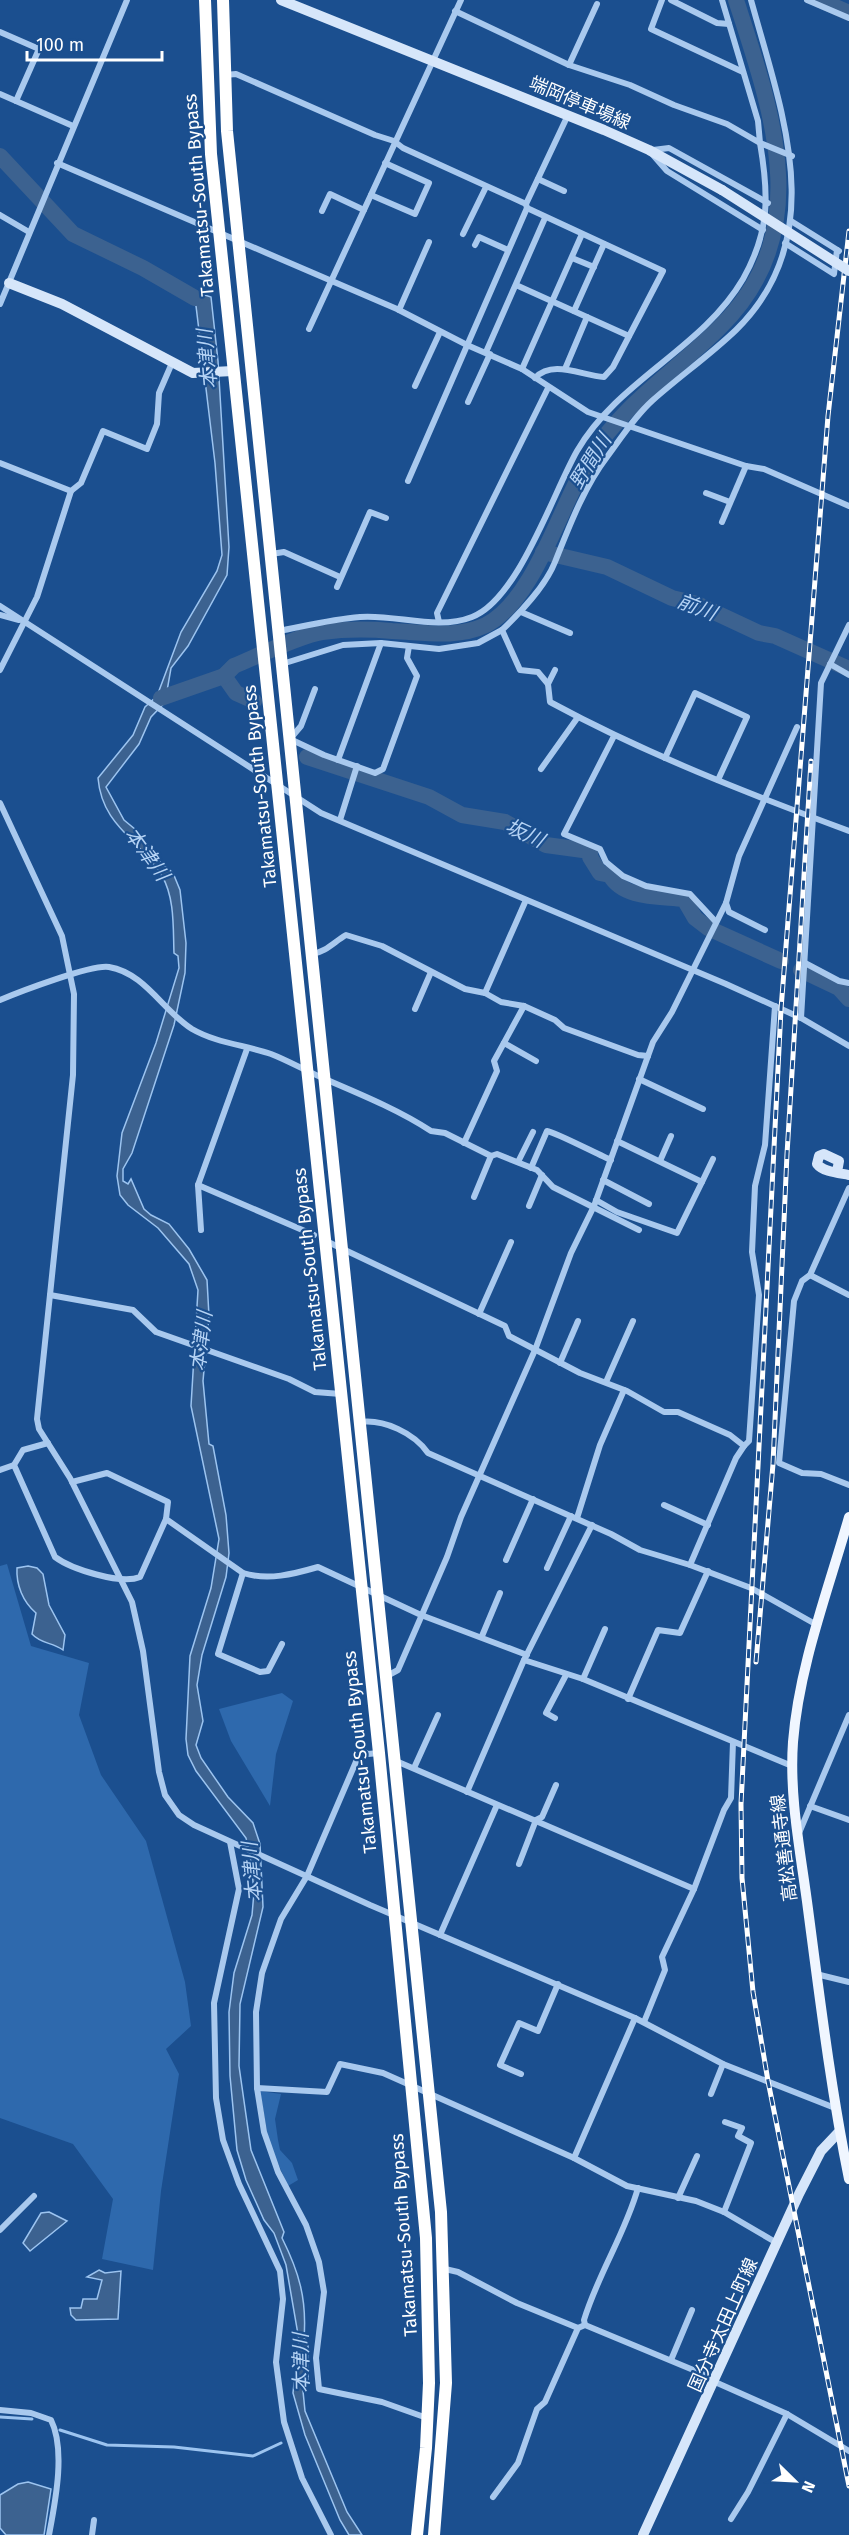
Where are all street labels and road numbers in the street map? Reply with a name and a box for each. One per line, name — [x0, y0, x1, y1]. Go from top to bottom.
street label: 端岡停車場線 — [526, 72, 634, 134]
street label: Takamatsu-South Bypass — [179, 93, 219, 297]
street label: Takamatsu-South Bypass — [238, 684, 282, 888]
street label: Takamatsu-South Bypass — [288, 1167, 332, 1371]
street label: Takamatsu-South Bypass — [338, 1650, 382, 1854]
street label: 高松善通寺線 — [767, 1793, 801, 1903]
street label: Takamatsu-South Bypass — [386, 2133, 422, 2337]
street label: 国分寺太田上町線 — [684, 2255, 762, 2395]

